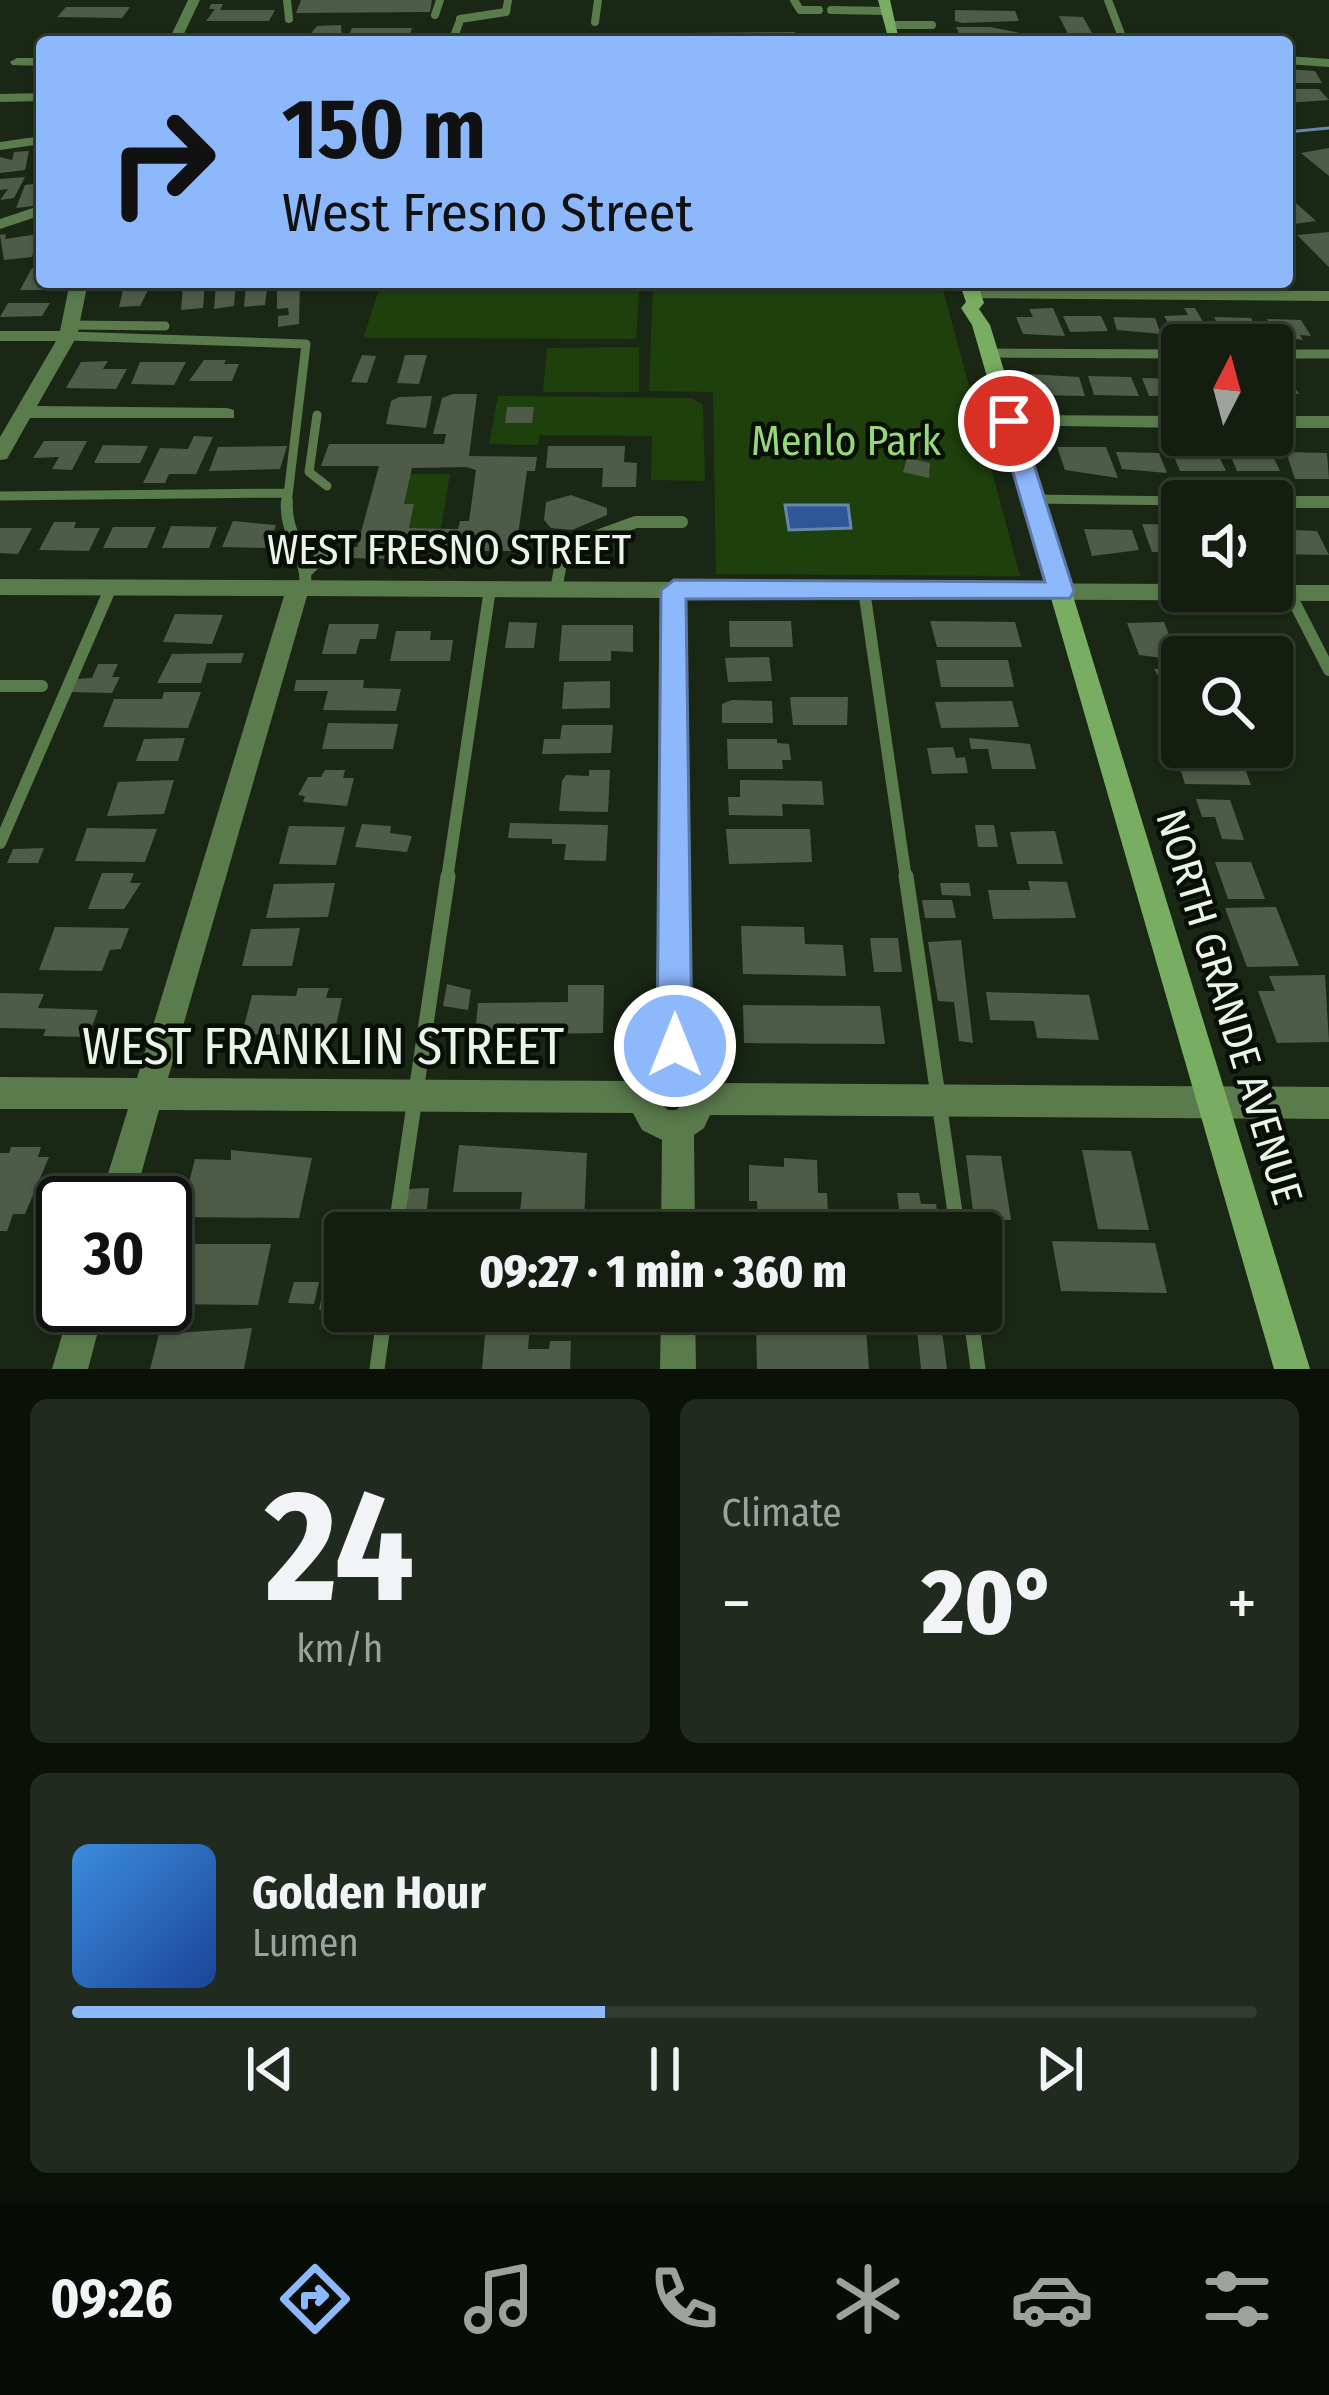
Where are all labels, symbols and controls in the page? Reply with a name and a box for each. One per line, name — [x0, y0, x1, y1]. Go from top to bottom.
text: 150 m — [282, 79, 486, 180]
icon: right — [84, 84, 240, 240]
text: West Fresno Street — [282, 181, 693, 245]
north arrow — [1161, 324, 1293, 456]
map controls — [1161, 324, 1293, 768]
pin — [958, 370, 1060, 472]
icon: arrive — [976, 388, 1042, 454]
park label: Menlo Park — [751, 416, 942, 466]
button: sound — [1161, 480, 1293, 612]
street label: WEST FRESNO STREET — [267, 525, 632, 575]
button: search — [1161, 636, 1293, 768]
street label: NORTH GRANDE AVENUE — [1145, 804, 1313, 1210]
position arrow — [612, 983, 738, 1109]
street label: WEST FRANKLIN STREET — [82, 1016, 564, 1078]
speed limit sign: 30 — [36, 1176, 192, 1332]
text: 09:27 · 1 min · 360 m — [479, 1245, 847, 1299]
text: 24 — [265, 1454, 414, 1641]
text: Climate — [722, 1490, 842, 1536]
text: 20° — [922, 1549, 1056, 1657]
text: − — [722, 1564, 751, 1643]
text: + — [1227, 1564, 1257, 1643]
text: km/h — [296, 1626, 383, 1672]
text: Golden Hour — [252, 1866, 486, 1920]
text: Lumen — [252, 1920, 359, 1966]
icon: previous — [237, 2036, 303, 2102]
icon: pause — [632, 2036, 698, 2102]
icon: next — [1027, 2036, 1093, 2102]
icon: directions — [273, 2257, 357, 2341]
icon: music — [457, 2257, 541, 2341]
icon: phone — [642, 2257, 726, 2341]
icon: climate — [826, 2257, 910, 2341]
icon: car — [1010, 2257, 1094, 2341]
icon: filters — [1195, 2257, 1279, 2341]
text: 09:26 — [50, 2267, 173, 2331]

